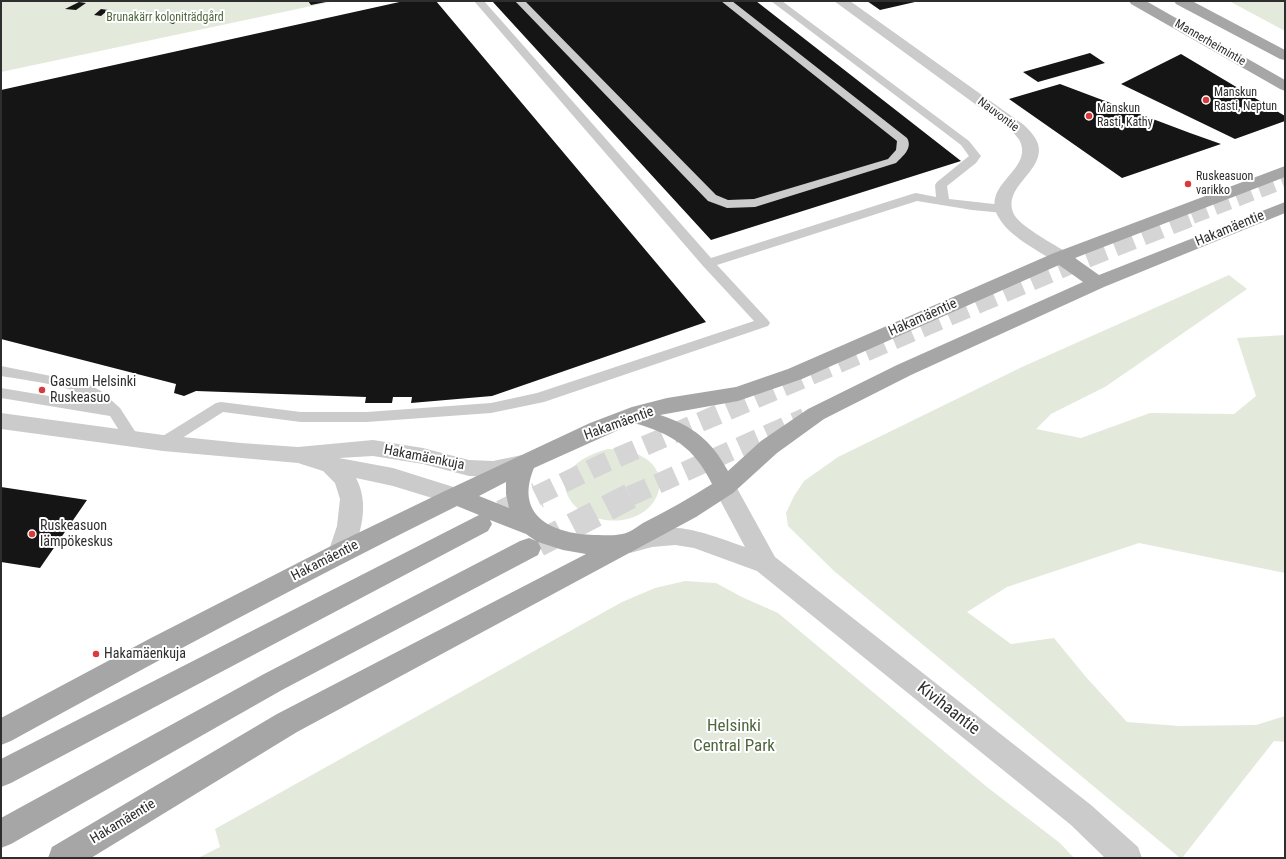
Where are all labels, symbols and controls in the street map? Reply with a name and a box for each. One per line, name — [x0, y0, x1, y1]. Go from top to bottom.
park label: Brunakärr koloniträdgård — [106, 11, 224, 25]
street label: Mannerheimintie — [1172, 17, 1248, 69]
place label: Manskun Rasti, Neptun — [1214, 86, 1277, 114]
street label: Nauvontie — [975, 95, 1021, 135]
marker: Manskun Rasti, Neptun — [1201, 95, 1211, 105]
place label: Manskun Rasti, Kathy — [1097, 102, 1153, 130]
marker: Manskun Rasti, Kathy — [1084, 111, 1094, 121]
place label: Ruskeasuon varikko — [1196, 170, 1253, 198]
marker: Ruskeasuon varikko — [1183, 179, 1193, 189]
street label: Hakamäentie — [1193, 208, 1267, 250]
street label: Hakamäentie — [886, 295, 960, 341]
place label: Gasum Helsinki Ruskeasuo — [50, 374, 136, 406]
marker: Gasum Helsinki Ruskeasuo — [37, 385, 47, 395]
street label: Hakamäentie — [582, 404, 656, 444]
street label: Hakamäenkuja — [382, 442, 466, 474]
place label: Ruskeasuon lämpökeskus — [40, 518, 113, 550]
marker: Ruskeasuon lämpökeskus — [27, 529, 37, 539]
street label: Hakamäentie — [289, 537, 361, 585]
place label: Hakamäenkuja — [104, 646, 186, 662]
marker: Hakamäenkuja — [91, 649, 101, 659]
street label: Kivihaantie — [913, 678, 983, 740]
park label: Helsinki Central Park — [693, 717, 775, 757]
street label: Hakamäentie — [87, 796, 159, 848]

